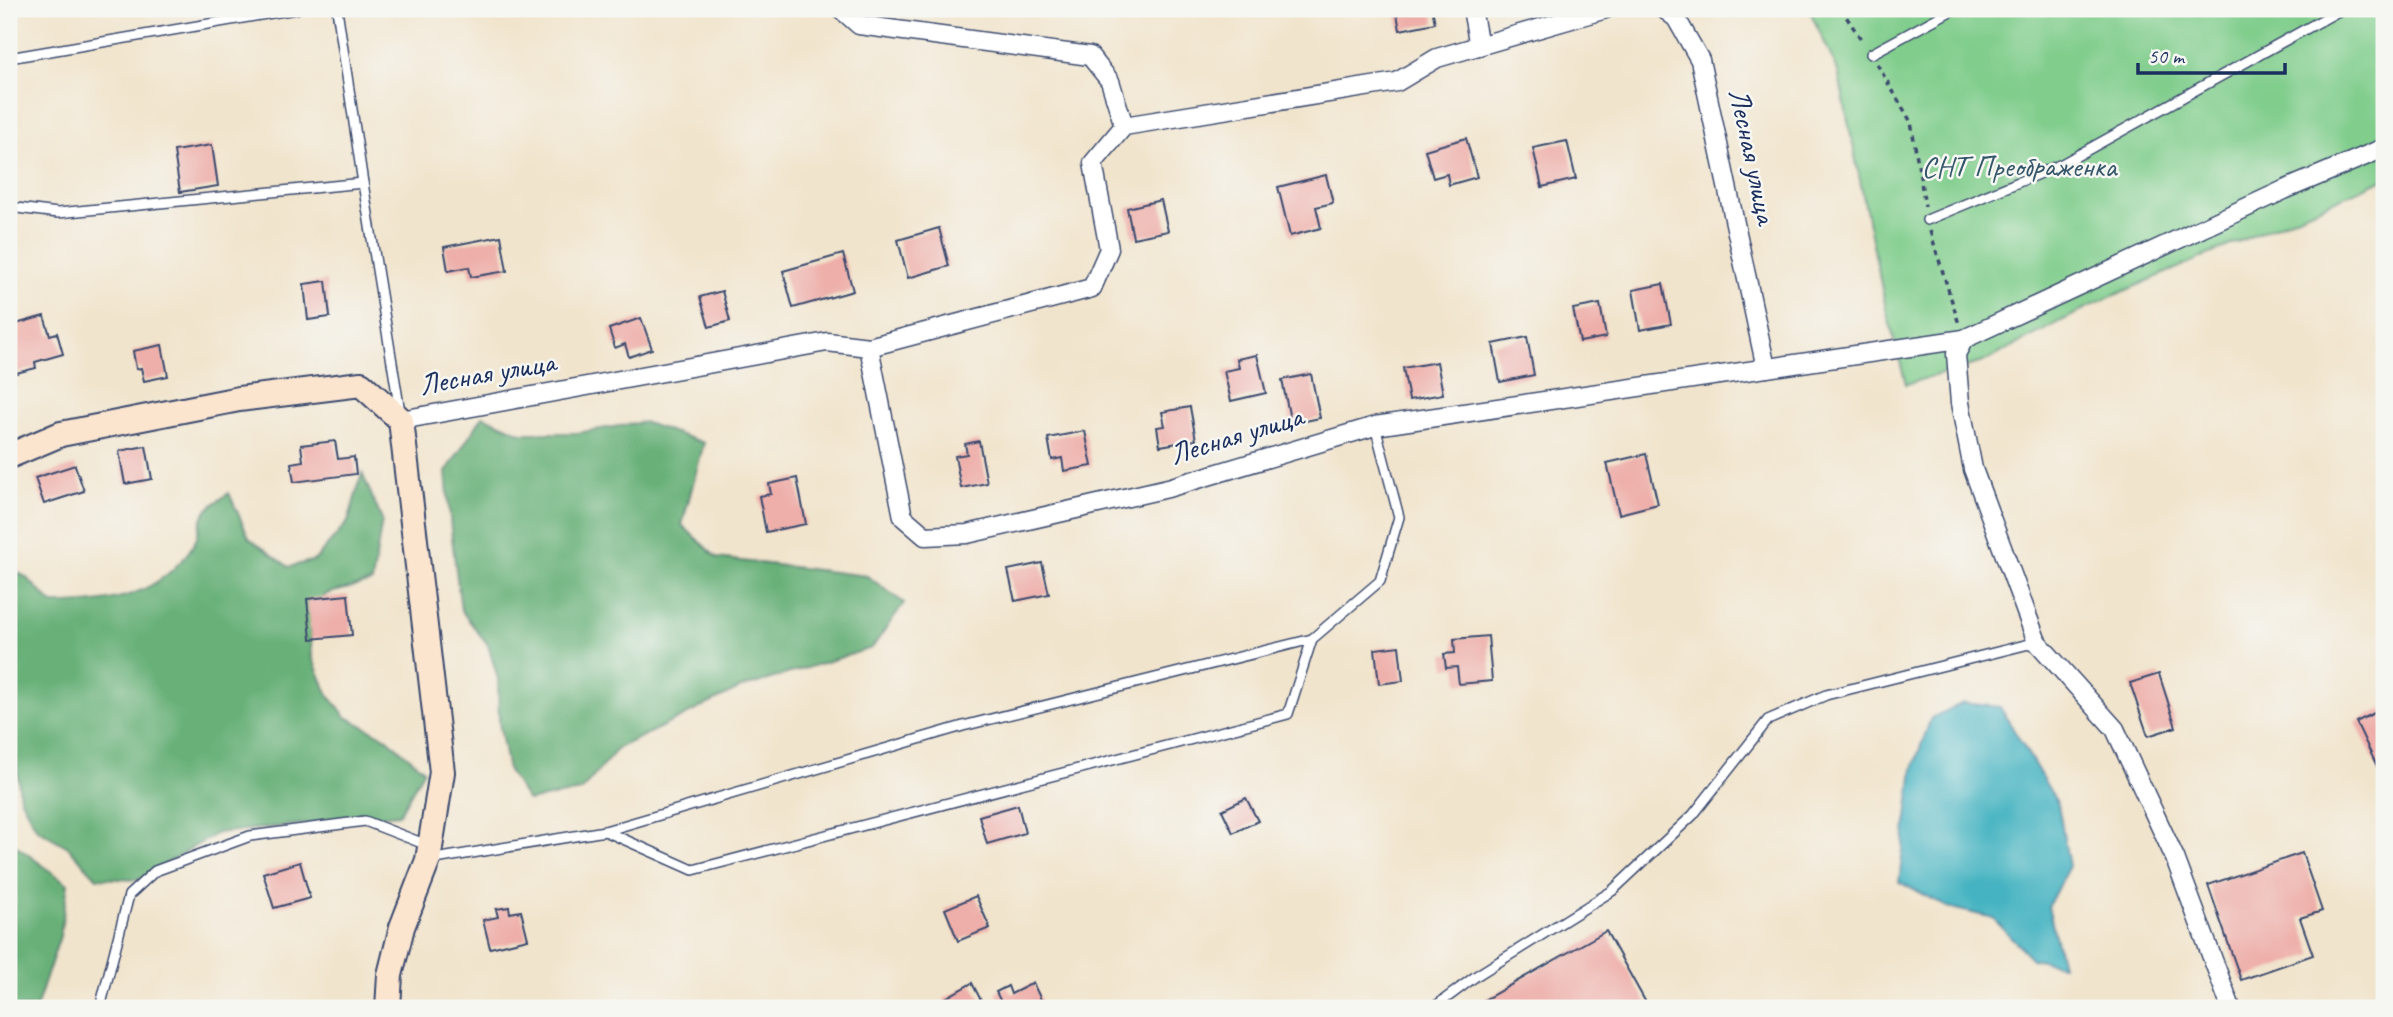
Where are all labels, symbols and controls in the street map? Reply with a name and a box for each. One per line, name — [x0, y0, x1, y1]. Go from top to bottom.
scale bar — [2138, 32, 2284, 76]
text: 50 m — [2148, 43, 2186, 69]
street label: Лесная улица — [1720, 85, 1786, 230]
park label: СНТ Преображенка — [1922, 147, 2118, 185]
street label: Лесная улица — [416, 342, 561, 404]
street label: Лесная улица — [1165, 396, 1310, 473]

